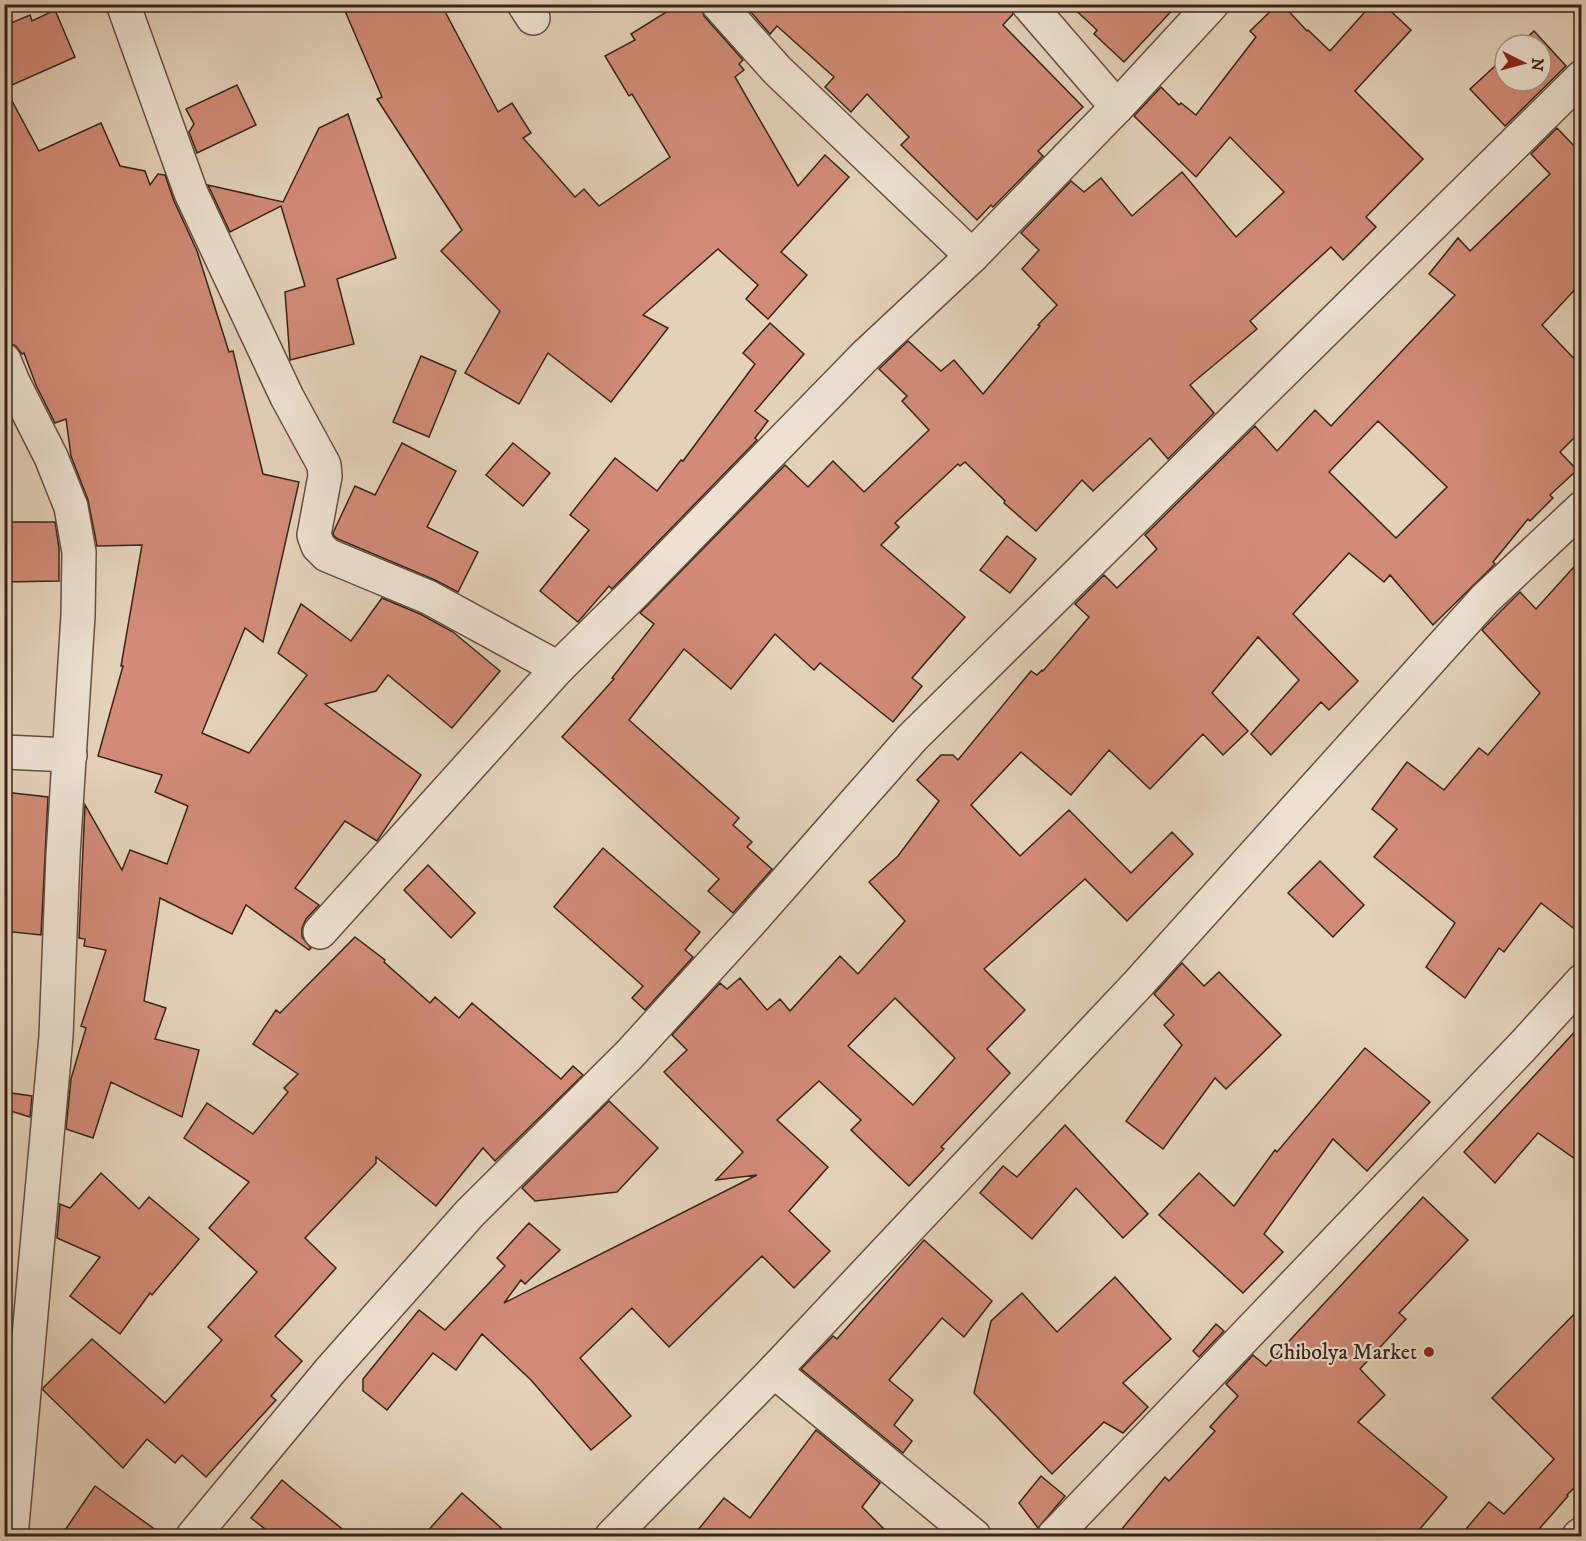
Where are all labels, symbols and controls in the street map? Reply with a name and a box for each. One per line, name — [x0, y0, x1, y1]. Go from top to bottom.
north arrow — [1493, 33, 1553, 93]
text: N — [1526, 57, 1548, 72]
place label: Chibolya Market — [1269, 1339, 1417, 1366]
marker: Chibolya Market — [1422, 1345, 1436, 1359]

